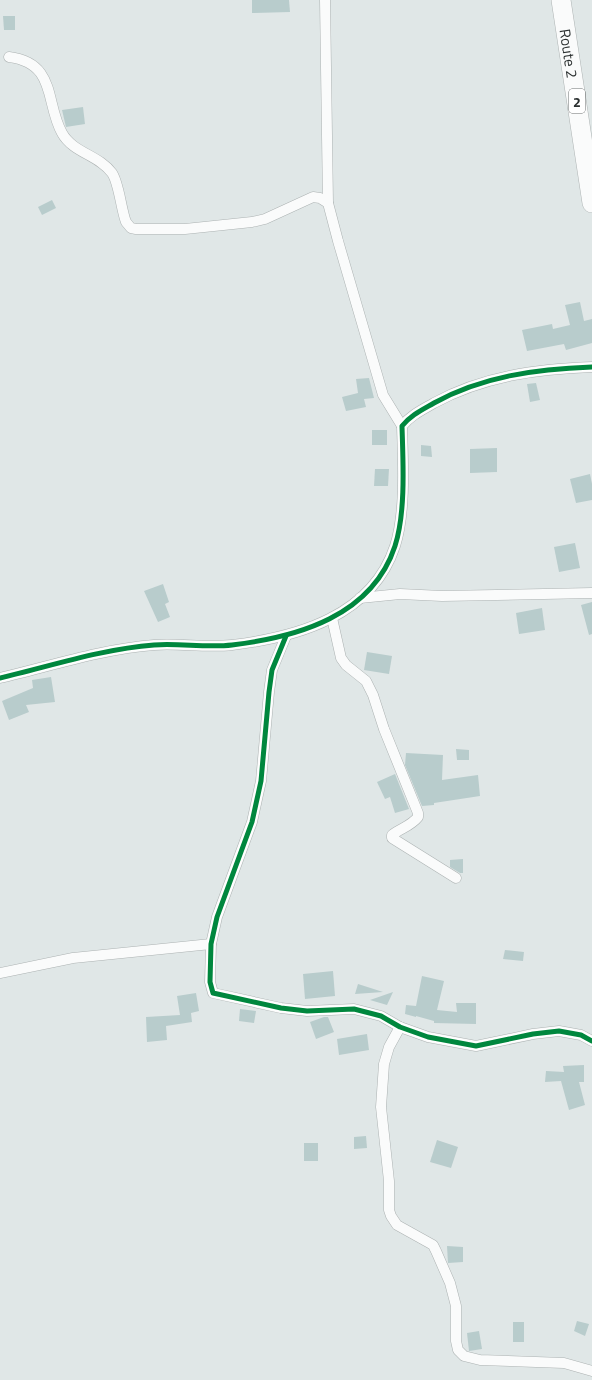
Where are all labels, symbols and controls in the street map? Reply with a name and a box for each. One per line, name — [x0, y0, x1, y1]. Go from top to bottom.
street label: Route 2 — [554, 27, 584, 80]
road number: 2 — [569, 89, 585, 113]

